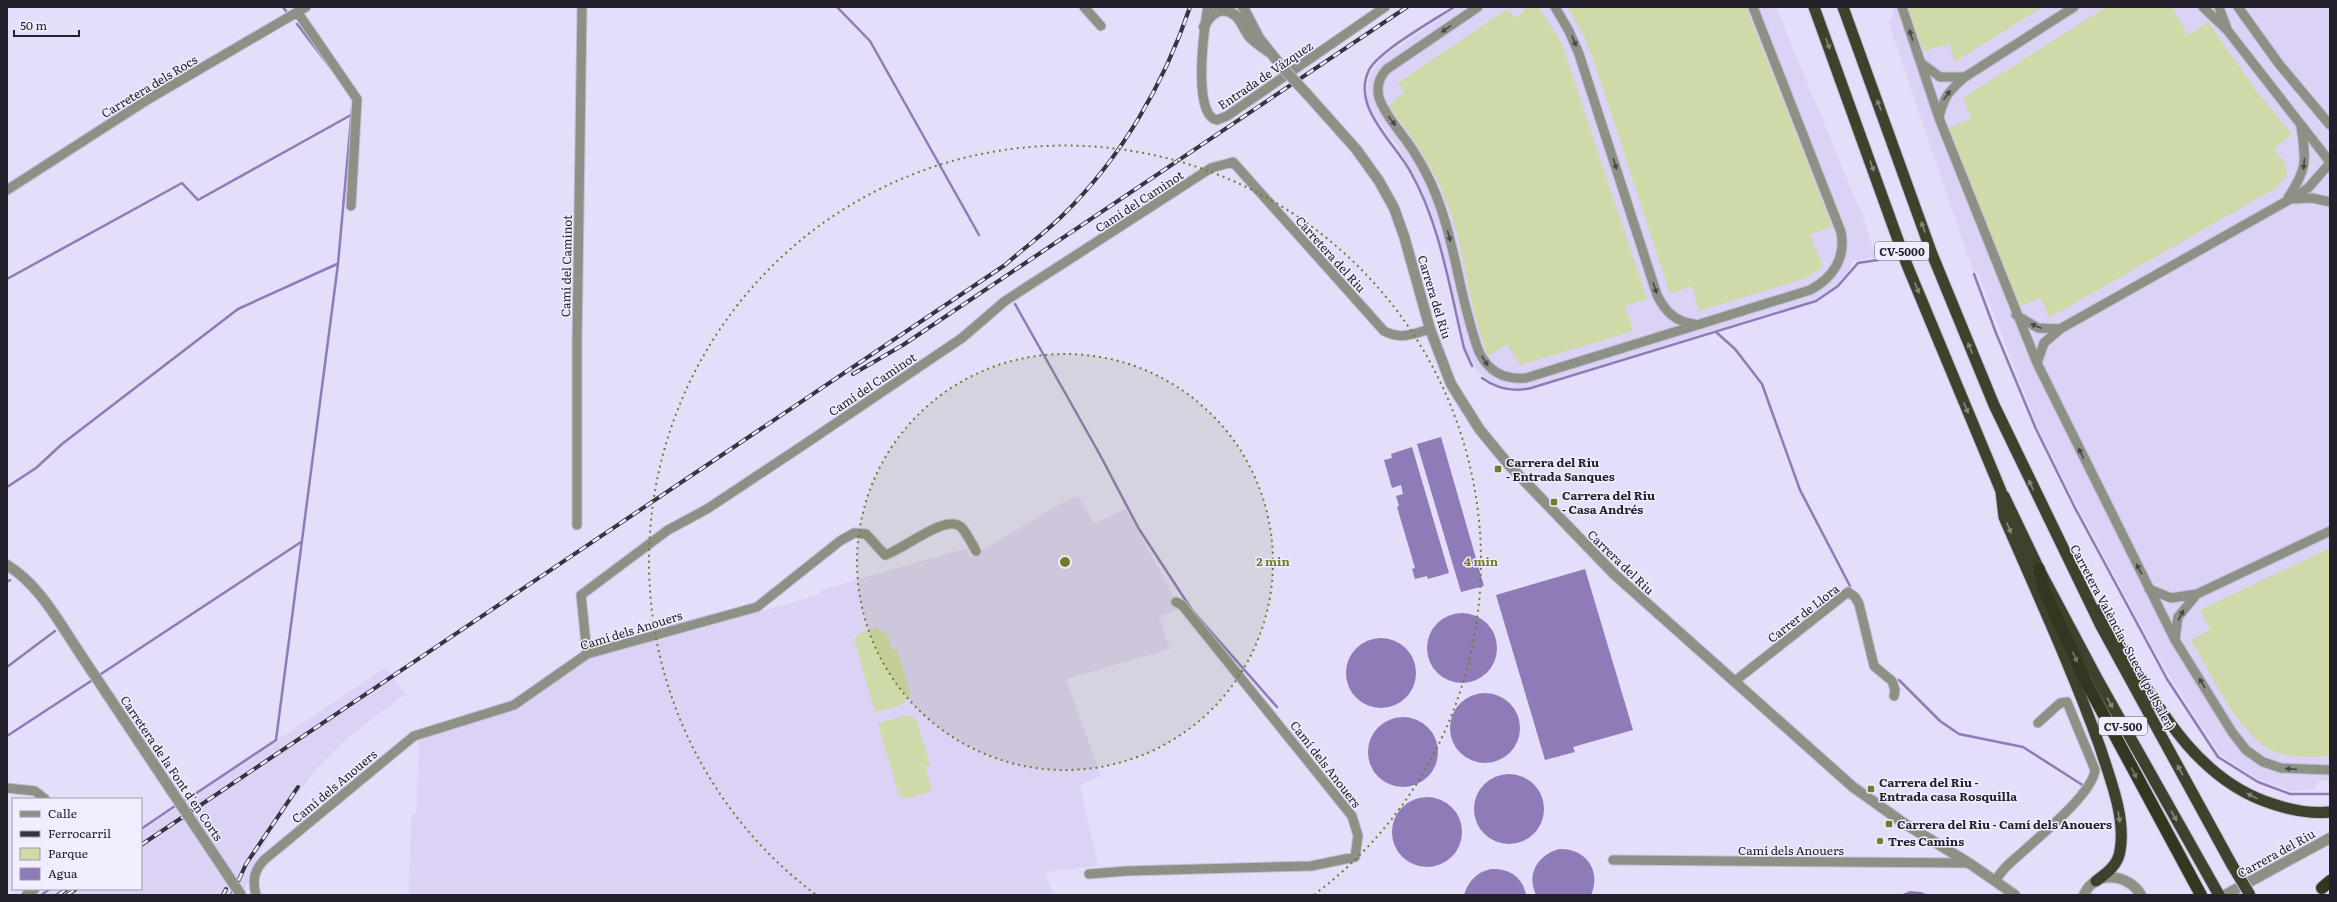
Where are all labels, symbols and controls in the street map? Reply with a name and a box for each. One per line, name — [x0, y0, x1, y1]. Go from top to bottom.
scale bar — [14, 12, 79, 38]
text: 50 m — [20, 16, 47, 34]
one-way arrow — [1441, 25, 1451, 33]
one-way arrow — [1907, 28, 1913, 40]
one-way arrow — [1571, 35, 1577, 47]
street label: Entrada de Vázquez — [1214, 36, 1316, 113]
one-way arrow — [1825, 38, 1831, 50]
street label: Carretera dels Rocs — [98, 50, 201, 122]
one-way arrow — [1943, 89, 1951, 100]
one-way arrow — [1876, 99, 1882, 111]
one-way arrow — [1388, 115, 1396, 126]
one-way arrow — [2301, 158, 2308, 170]
one-way arrow — [1612, 159, 1618, 171]
one-way arrow — [1869, 160, 1875, 172]
street label: Camí del Caminot — [1091, 166, 1187, 236]
street label: Carretera del Riu — [1292, 212, 1371, 296]
street label: Camí del Caminot — [556, 215, 576, 317]
one-way arrow — [1920, 221, 1926, 233]
one-way arrow — [1446, 230, 1452, 242]
road number: CV-5000 — [1875, 242, 1929, 260]
street label: Carrera del Riu — [1414, 253, 1456, 341]
one-way arrow — [1652, 282, 1658, 294]
one-way arrow — [1914, 282, 1920, 294]
one-way arrow — [2030, 323, 2042, 329]
one-way arrow — [1967, 342, 1973, 354]
street label: Camí del Caminot — [825, 348, 920, 420]
one-way arrow — [1481, 355, 1489, 366]
one-way arrow — [1963, 403, 1969, 414]
one-way arrow — [2078, 447, 2084, 459]
place label: Carrera del Riu - Entrada Sanques — [1506, 453, 1615, 485]
marker: Carrera del Riu - Entrada Sanques — [1493, 464, 1503, 474]
one-way arrow — [2028, 479, 2034, 490]
place label: Carrera del Riu - Casa Andrés — [1562, 486, 1655, 518]
marker: Carrera del Riu - Casa Andrés — [1549, 497, 1559, 507]
one-way arrow — [2006, 523, 2012, 534]
street label: Carrera del Riu — [1584, 525, 1659, 599]
street label: Carretera València - Sueca (pel Saler) — [2066, 541, 2180, 733]
text: 2 min — [1256, 552, 1290, 570]
text: 4 min — [1464, 552, 1499, 570]
centre of rings — [1058, 555, 1072, 569]
one-way arrow — [2136, 564, 2142, 575]
street label: Carrer de Llora — [1763, 579, 1843, 647]
street label: Camí dels Anouers — [578, 606, 685, 654]
one-way arrow — [2177, 609, 2184, 621]
one-way arrow — [2072, 652, 2078, 664]
one-way arrow — [2198, 677, 2205, 689]
street label: Carretera de la Font d'en Corts — [116, 692, 228, 845]
one-way arrow — [2107, 697, 2113, 709]
street label: Camí dels Anouers — [1286, 717, 1366, 812]
road number: CV-500 — [2099, 717, 2147, 735]
street label: Camí dels Anouers — [288, 745, 381, 827]
one-way arrow — [2177, 764, 2184, 776]
one-way arrow — [2285, 765, 2297, 772]
one-way arrow — [2130, 767, 2137, 779]
place label: Carrera del Riu - Entrada casa Rosquilla — [1879, 773, 2017, 805]
marker: Carrera del Riu - Entrada casa Rosquilla — [1866, 784, 1876, 794]
one-way arrow — [2246, 793, 2257, 800]
legend — [12, 798, 142, 890]
text: Calle — [48, 804, 77, 822]
one-way arrow — [2170, 810, 2177, 822]
one-way arrow — [2116, 811, 2122, 823]
place label: Carrera del Riu - Camí dels Anouers — [1897, 815, 2112, 833]
marker: Carrera del Riu - Camí dels Anouers — [1884, 819, 1894, 829]
text: Ferrocarril — [48, 824, 111, 842]
street label: Carrera del Riu — [2234, 824, 2319, 882]
place label: Tres Camins — [1888, 832, 1964, 850]
marker: Tres Camins — [1875, 836, 1885, 846]
street label: Camí dels Anouers — [1738, 841, 1845, 859]
text: Parque — [48, 844, 88, 862]
text: Agua — [48, 864, 78, 882]

